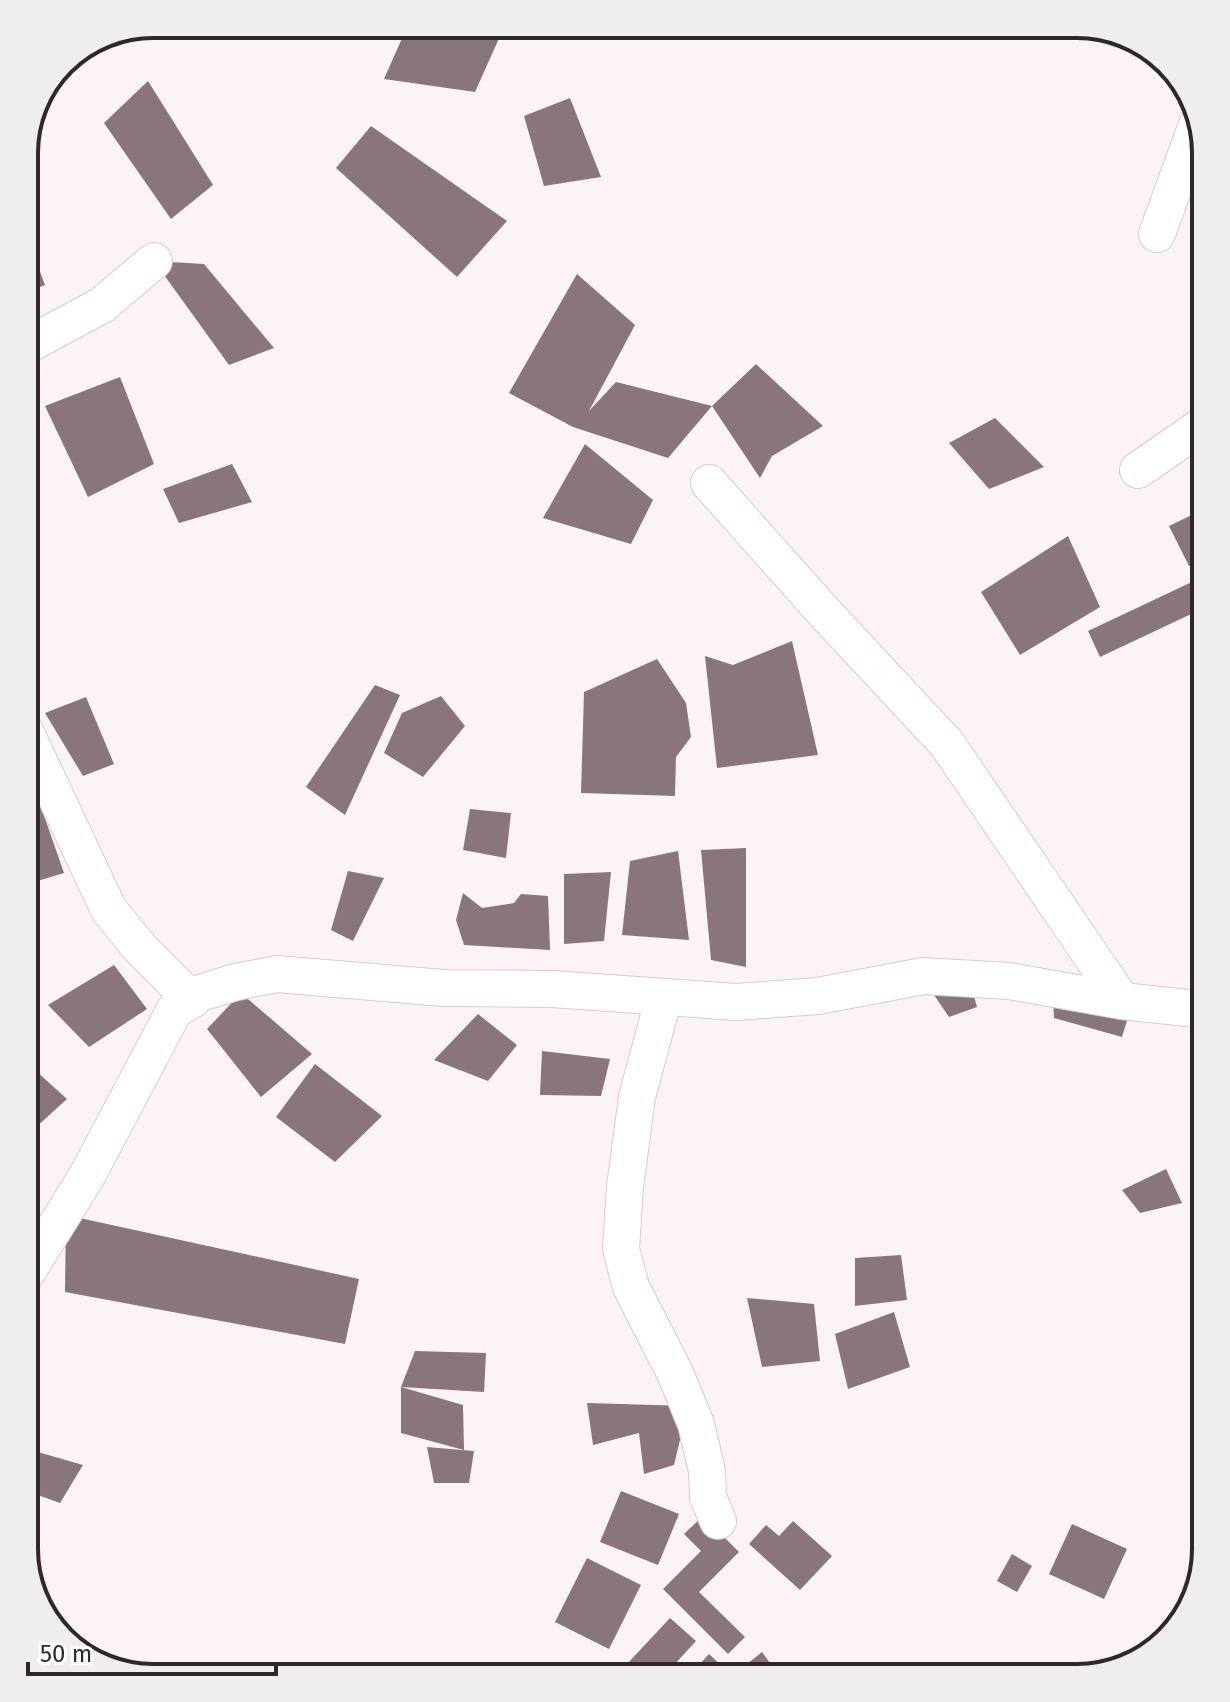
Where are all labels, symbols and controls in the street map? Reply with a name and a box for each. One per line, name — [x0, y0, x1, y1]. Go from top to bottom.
scale bar — [28, 1626, 276, 1676]
text: 50 m — [40, 1640, 92, 1668]

